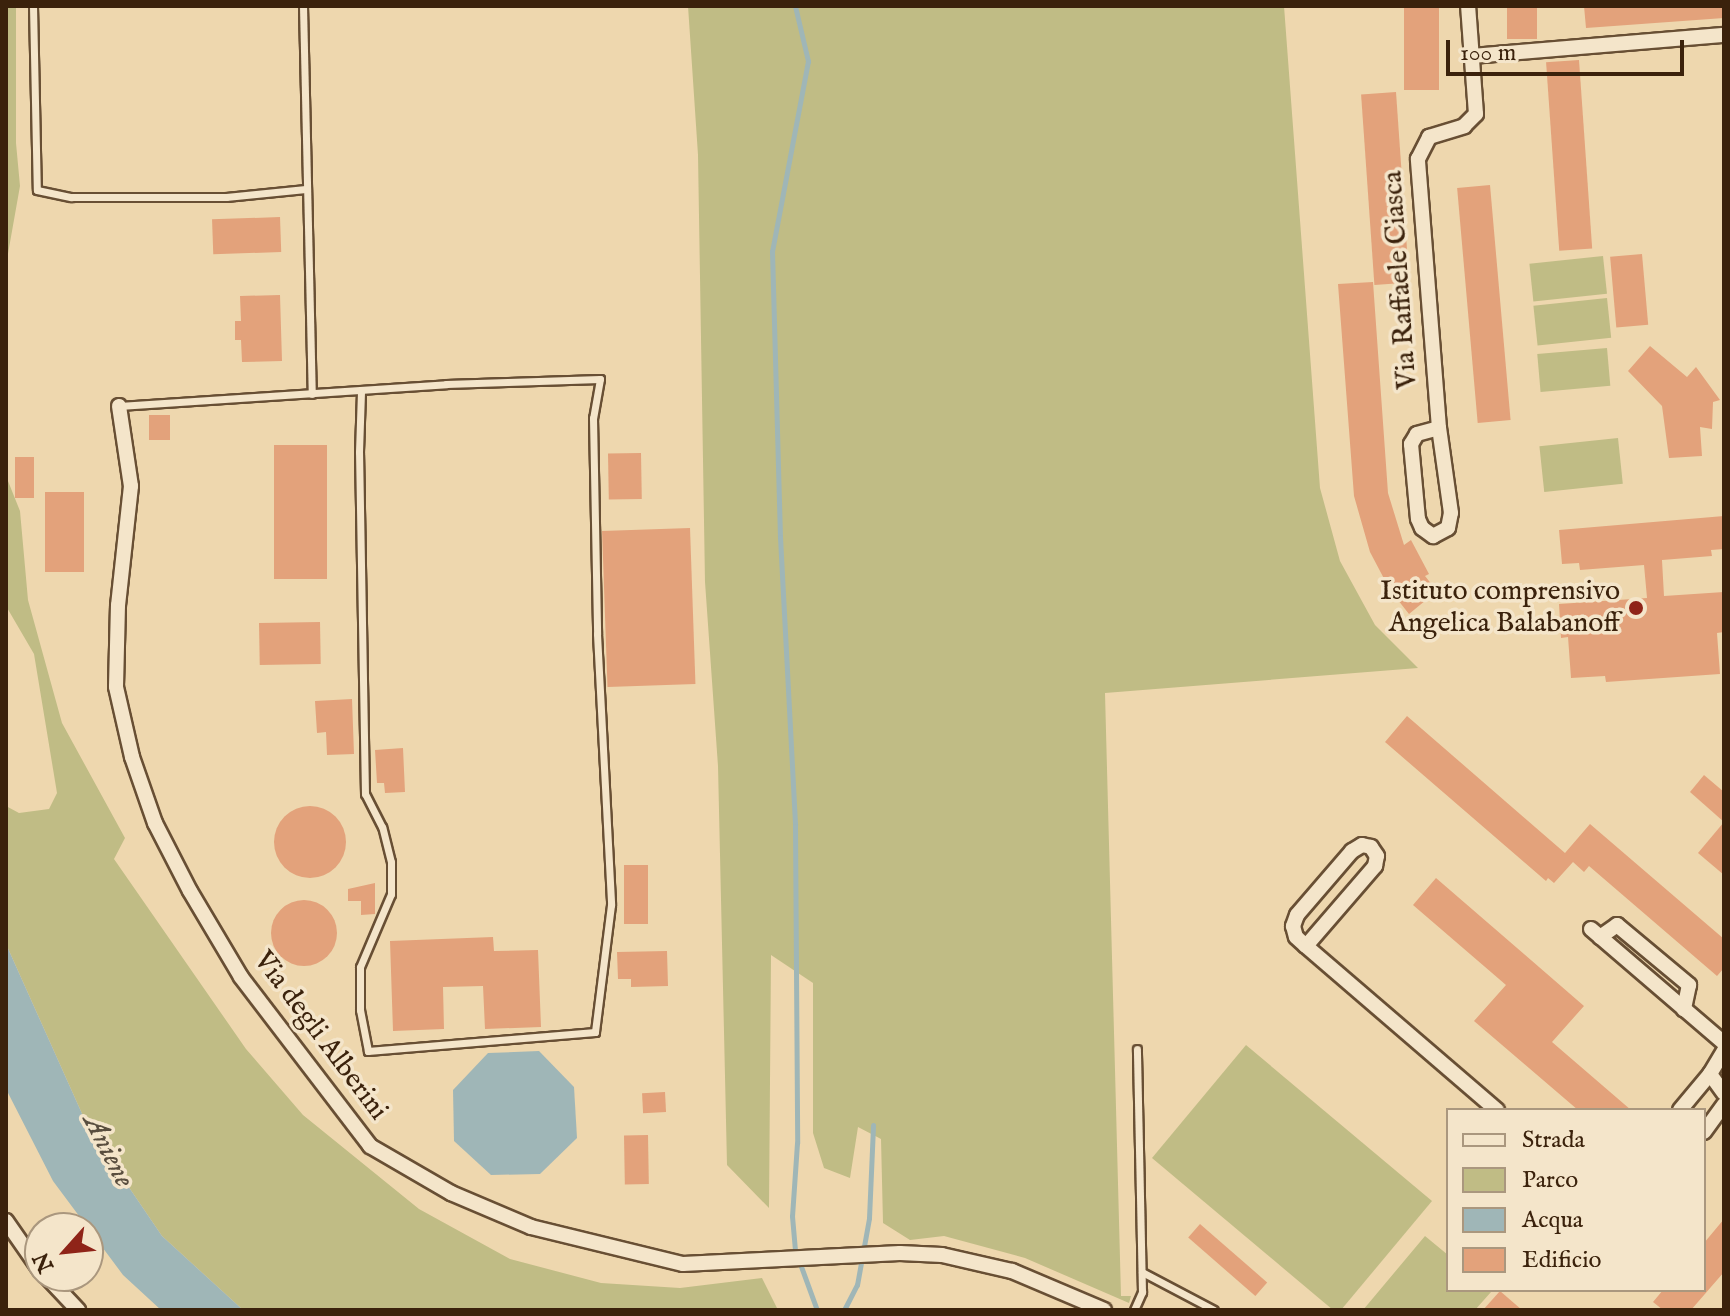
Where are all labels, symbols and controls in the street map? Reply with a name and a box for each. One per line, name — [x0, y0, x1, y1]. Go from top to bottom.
scale bar — [1450, 24, 1688, 74]
text: 100 m — [1460, 38, 1516, 69]
street label: Via Raffaele Ciasca — [1377, 170, 1425, 390]
place label: Istituto comprensivo Angelica Balabanoff — [1380, 575, 1620, 641]
marker: Istituto comprensivo Angelica Balabanoff — [1627, 599, 1645, 617]
street label: Via degli Alberini — [246, 945, 394, 1127]
water label: Aniene — [74, 1108, 142, 1194]
legend — [1446, 1108, 1706, 1292]
text: Strada — [1522, 1125, 1585, 1156]
text: Parco — [1522, 1165, 1578, 1196]
text: Acqua — [1522, 1205, 1583, 1236]
north arrow — [24, 1212, 104, 1292]
text: Edificio — [1522, 1245, 1601, 1276]
text: N — [28, 1247, 61, 1277]

